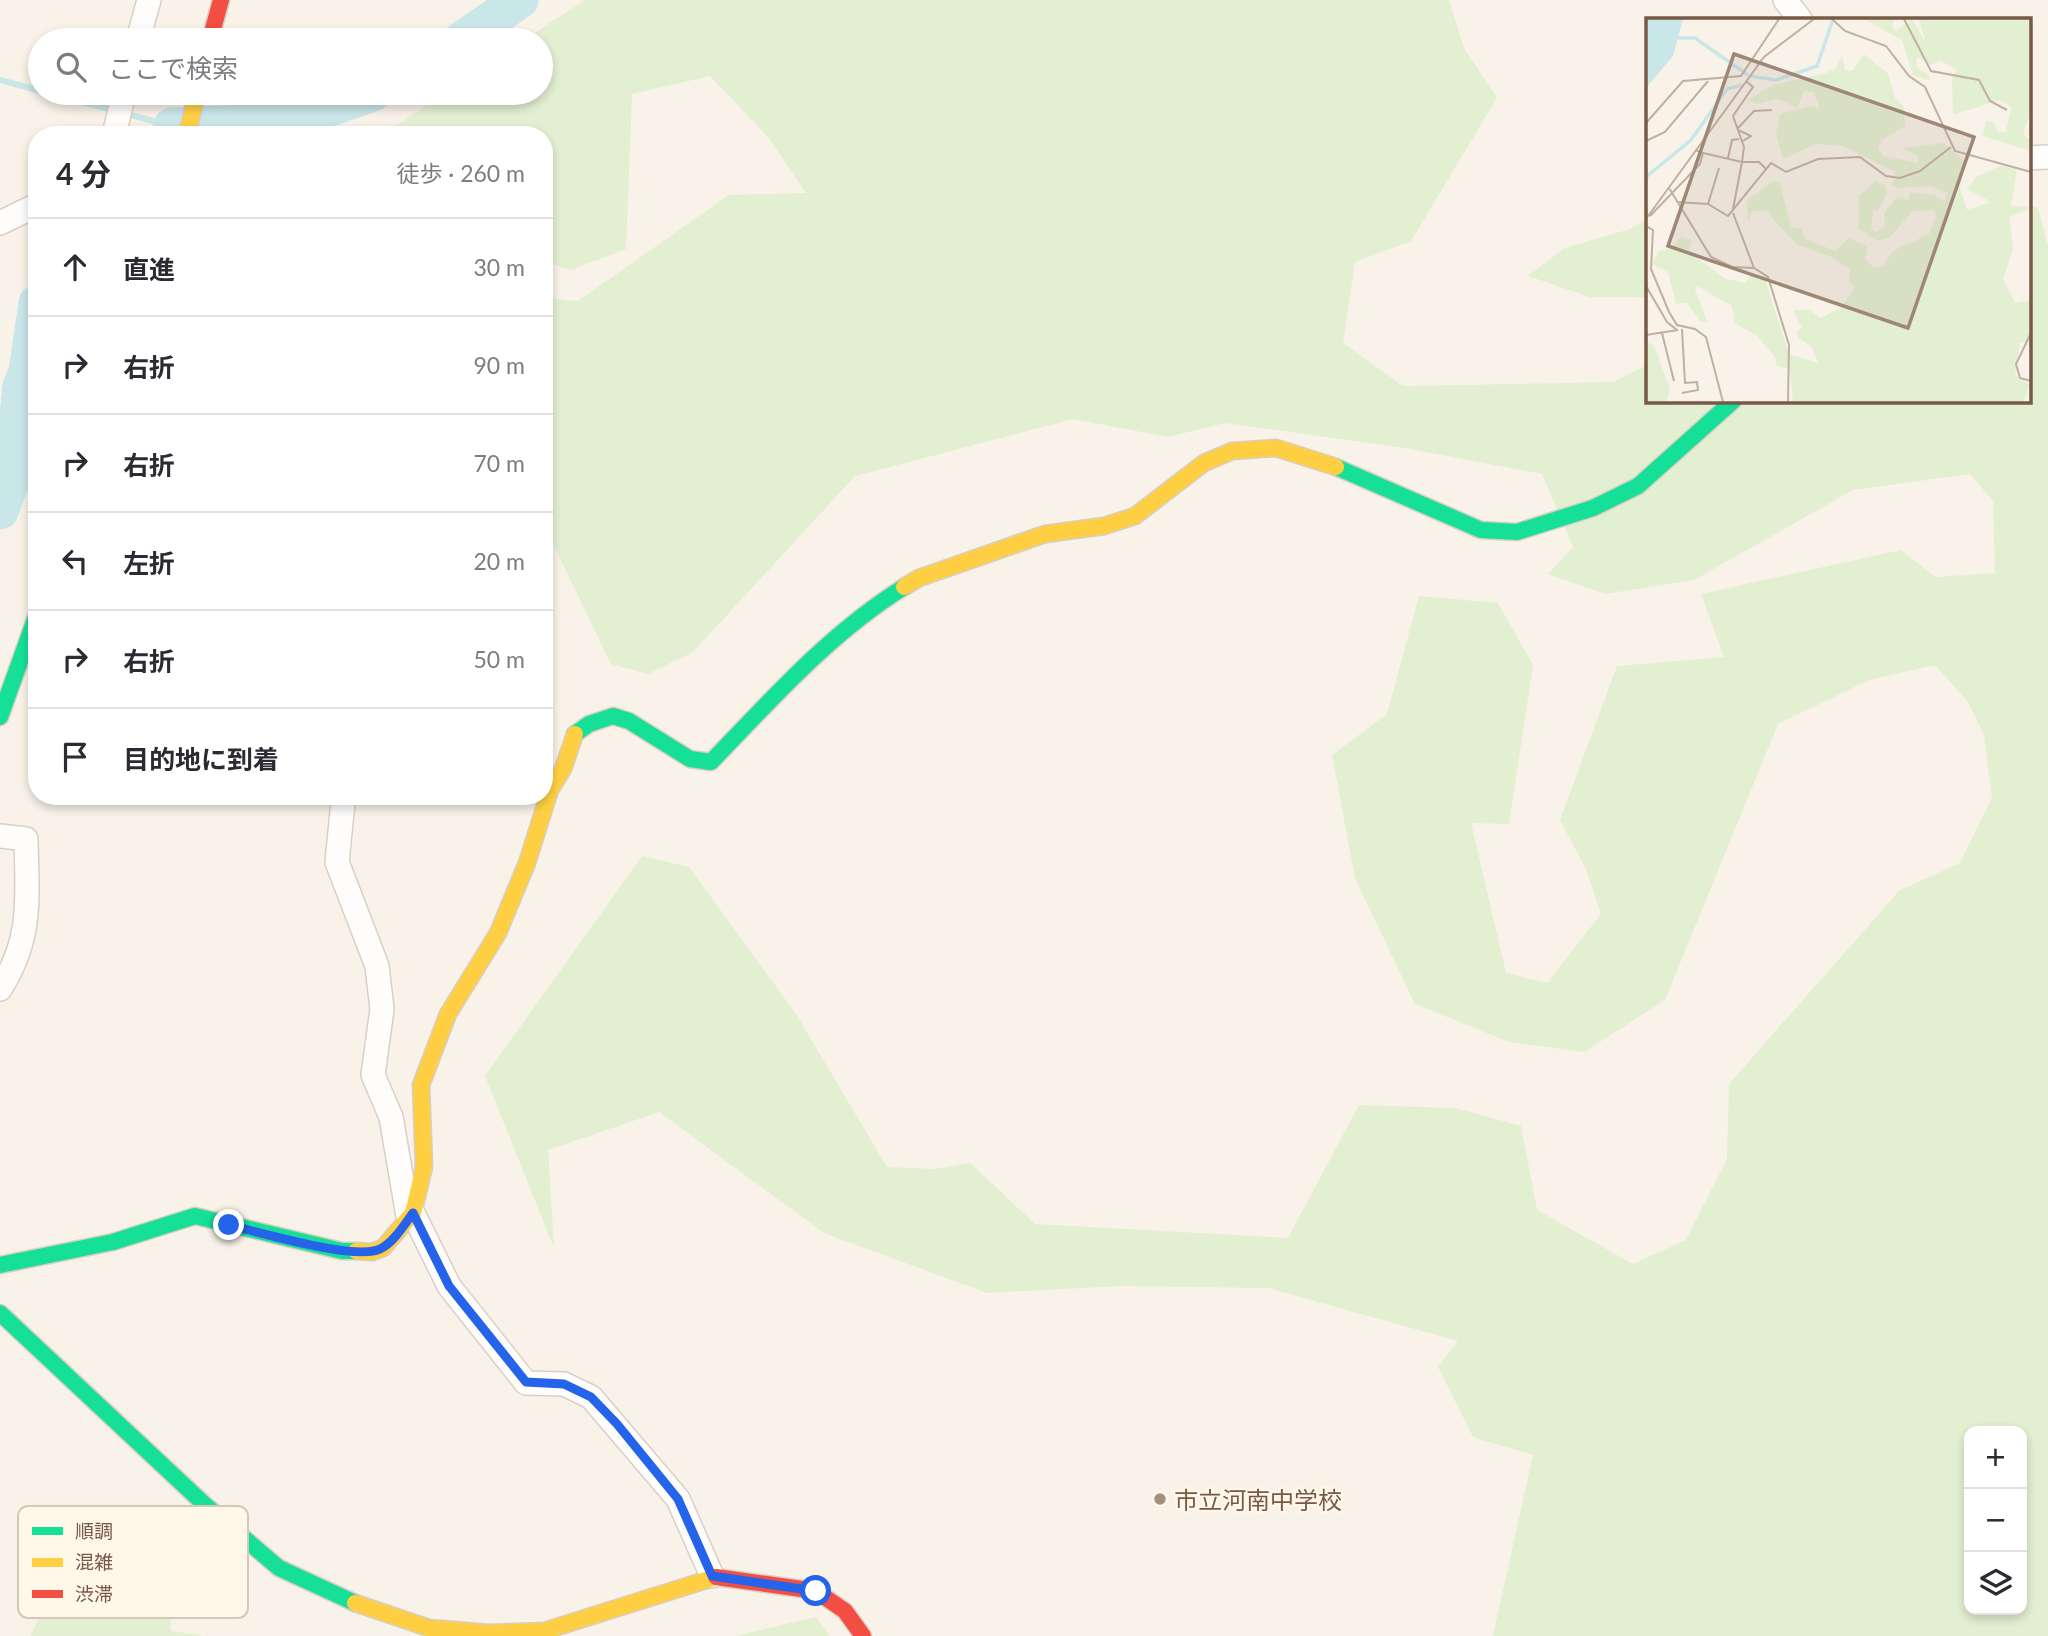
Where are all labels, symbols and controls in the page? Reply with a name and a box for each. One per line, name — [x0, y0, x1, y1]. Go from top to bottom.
inset map — [1646, 18, 2030, 402]
search box — [28, 28, 553, 105]
icon: search — [52, 48, 90, 86]
text: ここで検索 — [108, 52, 238, 84]
text: 4 分 — [56, 155, 111, 191]
text: 徒歩 · 260 m — [396, 159, 525, 187]
icon: ahead — [56, 248, 94, 286]
text: 直進 — [123, 253, 175, 285]
text: 30 m — [474, 253, 525, 281]
icon: right — [56, 346, 94, 384]
text: 右折 — [123, 351, 175, 383]
text: 90 m — [474, 351, 525, 379]
icon: right — [56, 444, 94, 482]
text: 右折 — [123, 449, 175, 481]
text: 70 m — [474, 449, 525, 477]
icon: left — [56, 542, 94, 580]
text: 左折 — [123, 547, 175, 579]
text: 20 m — [474, 547, 525, 575]
icon: right — [56, 640, 94, 678]
text: 右折 — [123, 645, 175, 677]
text: 50 m — [474, 645, 525, 673]
icon: arrive — [56, 738, 94, 776]
text: 目的地に到着 — [123, 743, 279, 775]
route end — [213, 1209, 244, 1240]
map controls — [1964, 1426, 2027, 1615]
button: + — [1964, 1426, 2027, 1489]
place label: 市立河南中学校 — [1174, 1485, 1342, 1514]
button: − — [1964, 1489, 2027, 1552]
marker: 市立河南中学校 — [1152, 1491, 1168, 1507]
legend — [18, 1506, 248, 1618]
text: 順調 — [75, 1519, 113, 1542]
text: 混雑 — [75, 1550, 113, 1573]
button: layers — [1964, 1552, 2027, 1615]
route start — [800, 1575, 831, 1606]
text: 渋滞 — [75, 1582, 113, 1605]

